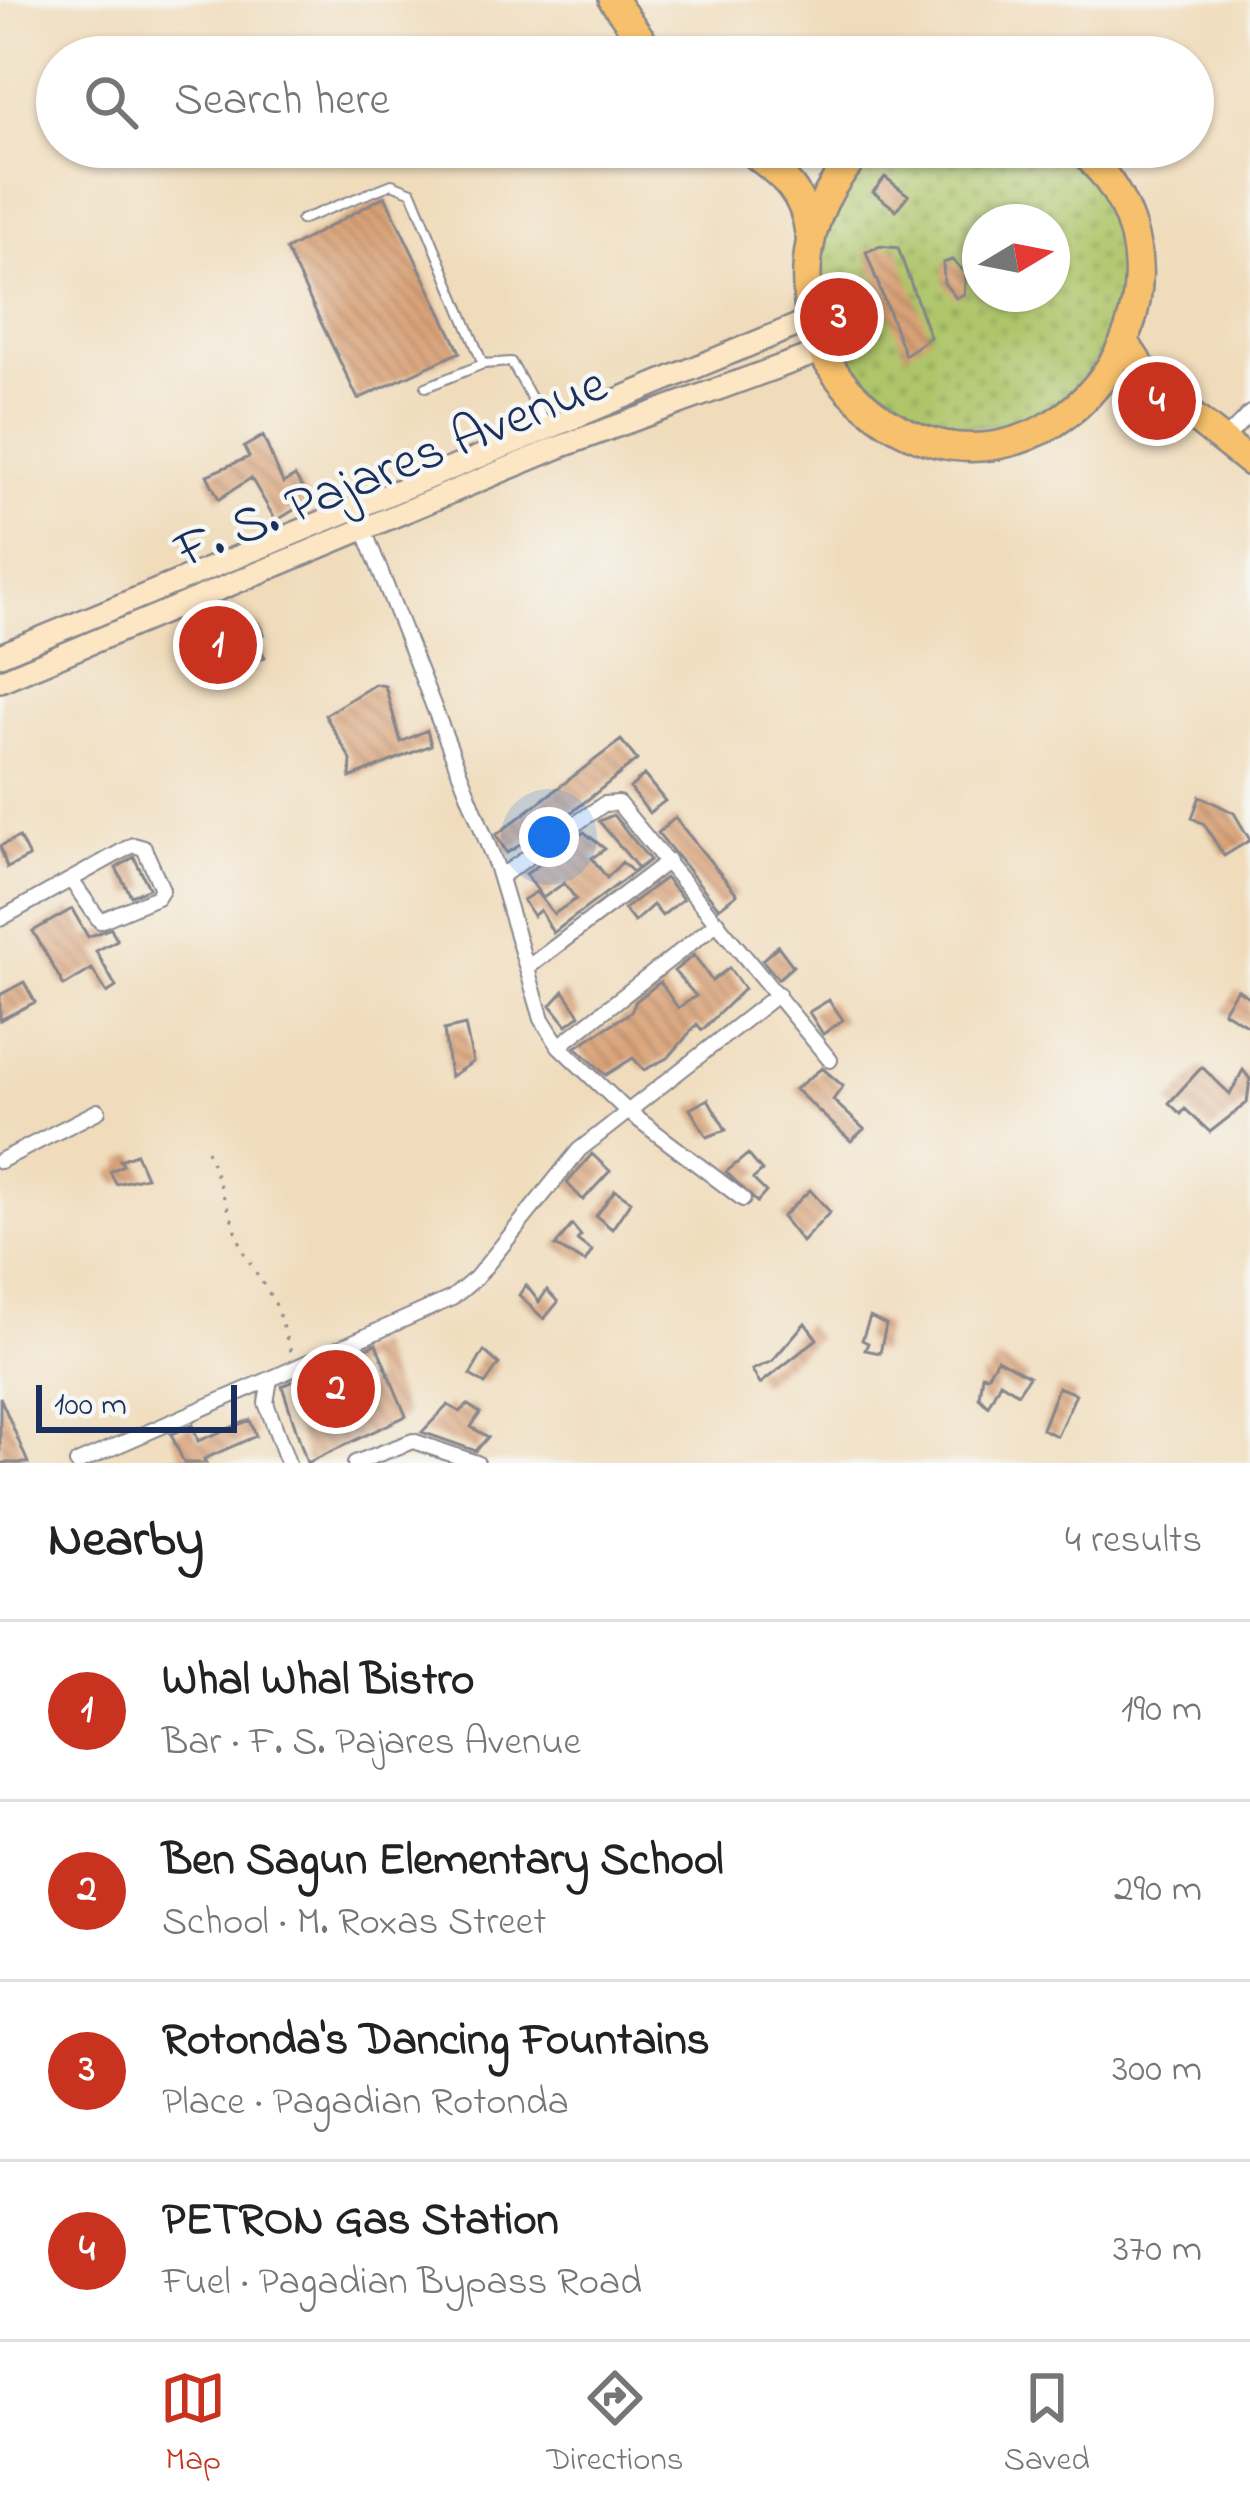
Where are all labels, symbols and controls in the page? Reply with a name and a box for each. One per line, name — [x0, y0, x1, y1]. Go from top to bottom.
search box — [36, 36, 1214, 168]
icon: search — [78, 69, 144, 135]
text: Search here — [174, 69, 390, 135]
north arrow — [962, 204, 1070, 312]
pin: 3 — [800, 272, 878, 362]
street label: F. S. Pajares Avenue — [163, 348, 620, 593]
pin: 4 — [1118, 356, 1196, 446]
pin: 1 — [179, 600, 257, 690]
your location — [519, 807, 579, 867]
pin: 2 — [297, 1344, 375, 1434]
scale bar — [36, 1379, 237, 1432]
text: 100 m — [54, 1382, 127, 1430]
text: Nearby — [48, 1504, 204, 1579]
text: 4 results — [1065, 1513, 1202, 1570]
text: Whal Whal Bistro — [162, 1649, 474, 1715]
text: 1 — [81, 1682, 93, 1739]
text: 190 m — [1121, 1682, 1202, 1739]
text: Bar · F. S. Pajares Avenue — [162, 1715, 581, 1772]
text: Ben Sagun Elementary School — [162, 1829, 724, 1895]
text: 2 — [77, 1862, 97, 1919]
text: 290 m — [1114, 1862, 1202, 1919]
text: School · M. Roxas Street — [162, 1895, 546, 1952]
text: Rotonda's Dancing Fountains — [162, 2009, 710, 2075]
text: 3 — [79, 2042, 95, 2099]
text: 300 m — [1112, 2042, 1202, 2099]
text: Place · Pagadian Rotonda — [162, 2075, 569, 2132]
text: PETRON Gas Station — [162, 2189, 559, 2255]
text: 4 — [79, 2222, 95, 2279]
text: 370 m — [1113, 2222, 1202, 2279]
text: Fuel · Pagadian Bypass Road — [162, 2255, 642, 2312]
tab: Map — [160, 2365, 226, 2485]
tab: Directions — [546, 2365, 683, 2485]
tab: Saved — [1004, 2365, 1090, 2485]

